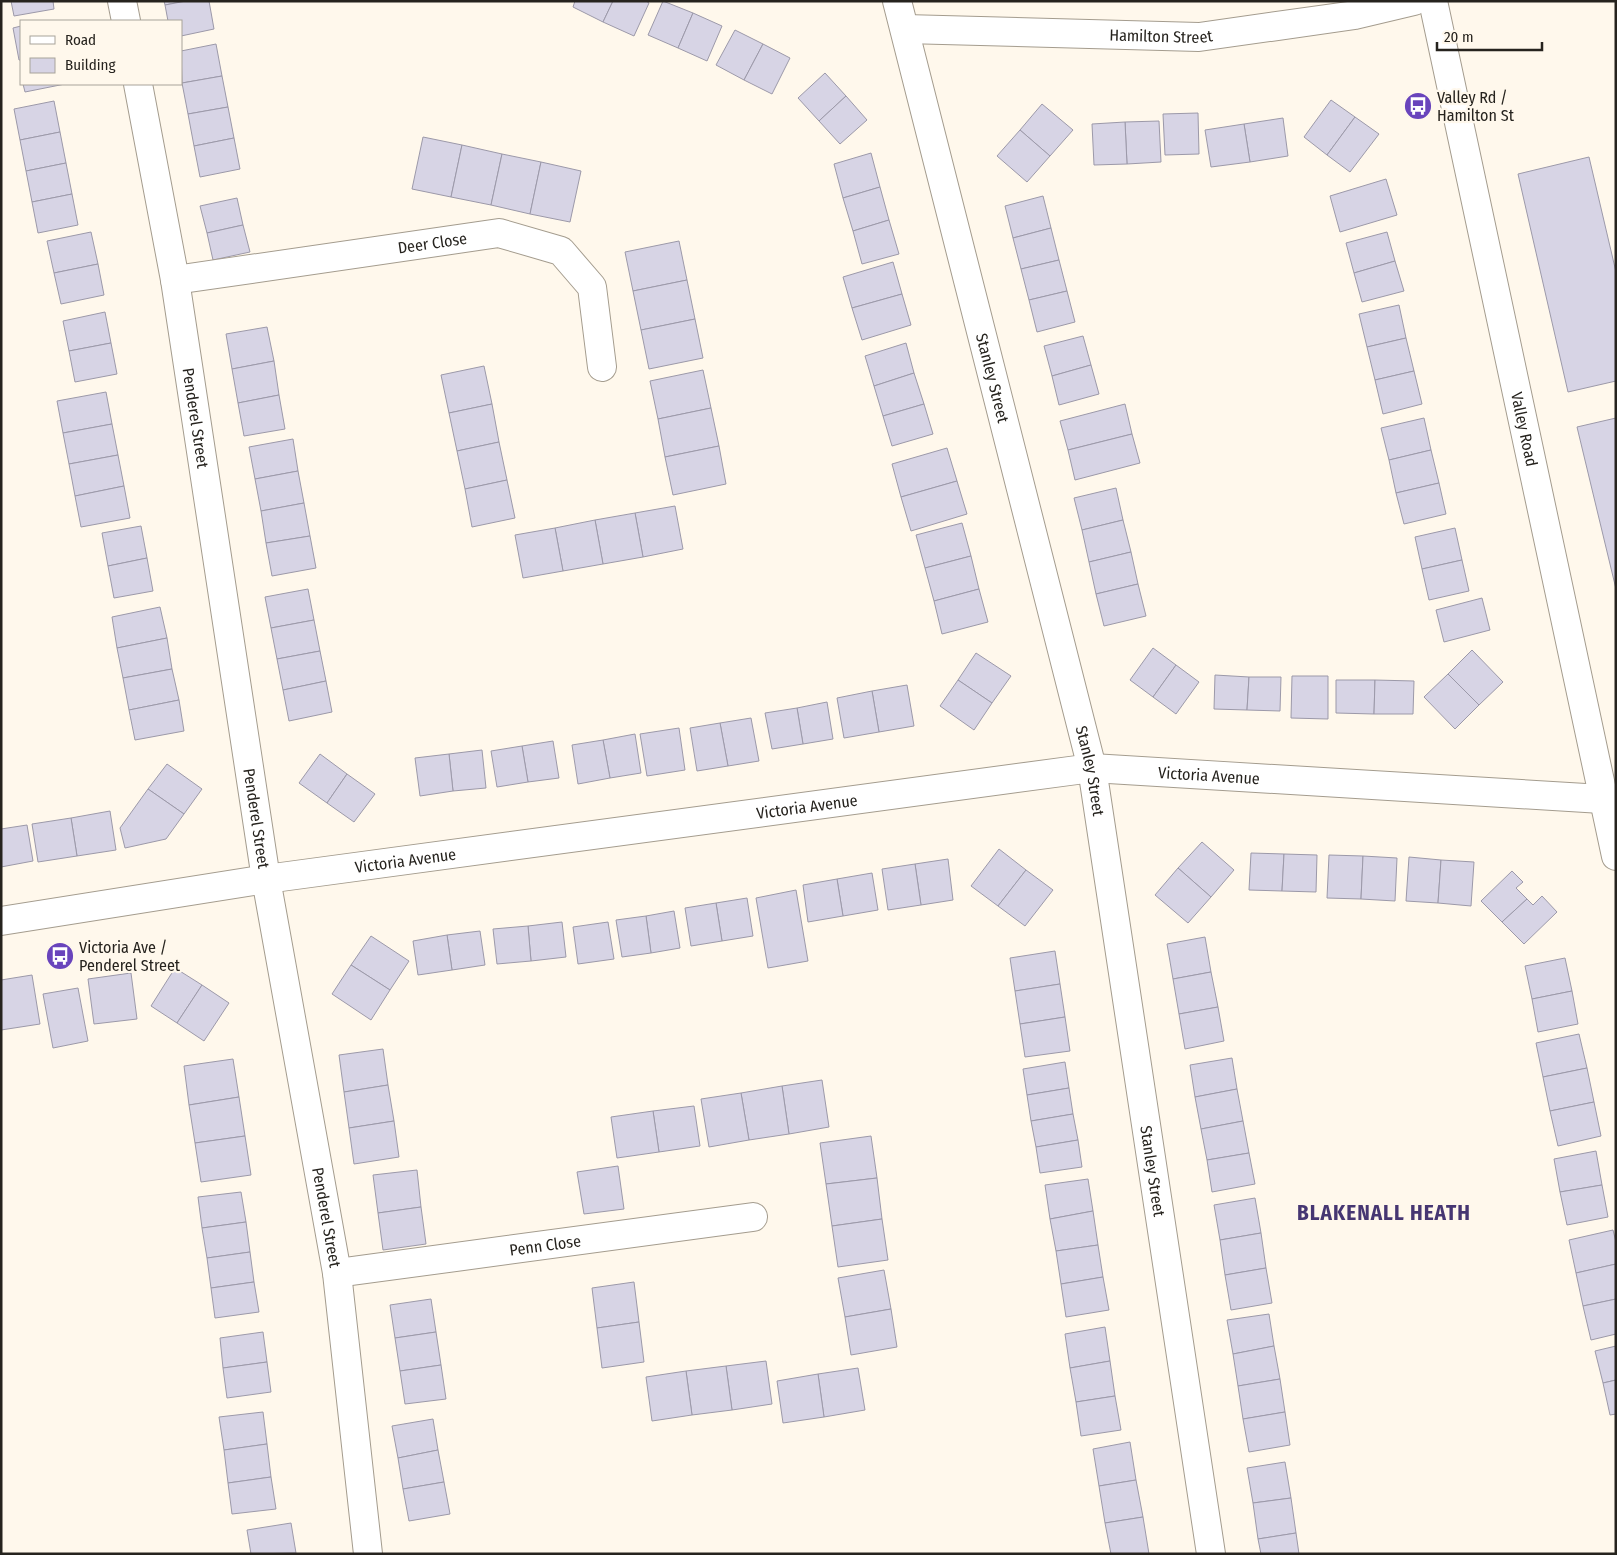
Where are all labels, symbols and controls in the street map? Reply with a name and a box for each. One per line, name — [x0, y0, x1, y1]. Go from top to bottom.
legend — [20, 20, 182, 85]
scale bar — [1437, 20, 1542, 52]
street label: Hamilton Street — [1109, 26, 1214, 47]
text: 20 m — [1444, 28, 1474, 46]
text: Road — [65, 31, 96, 49]
text: Building — [65, 56, 116, 74]
place label: Valley Rd / Hamilton St — [1437, 88, 1515, 125]
bus stop icon: Valley Rd / Hamilton St — [1403, 91, 1433, 121]
street label: Deer Close — [396, 229, 468, 258]
street label: Stanley Street — [972, 331, 1013, 426]
street label: Penderel Street — [178, 367, 213, 470]
street label: Valley Road — [1507, 390, 1541, 468]
street label: Stanley Street — [1072, 724, 1108, 818]
street label: Victoria Avenue — [1158, 763, 1261, 788]
street label: Penderel Street — [239, 767, 273, 871]
street label: Victoria Avenue — [755, 791, 859, 823]
street label: Victoria Avenue — [354, 845, 457, 877]
place label: Victoria Ave / Penderel Street — [79, 938, 181, 975]
bus stop icon: Victoria Ave / Penderel Street — [45, 941, 75, 971]
street label: Stanley Street — [1136, 1124, 1169, 1219]
street label: Penderel Street — [308, 1166, 345, 1270]
district label: BLAKENALL HEATH — [1297, 1200, 1471, 1226]
street label: Penn Close — [508, 1231, 582, 1260]

